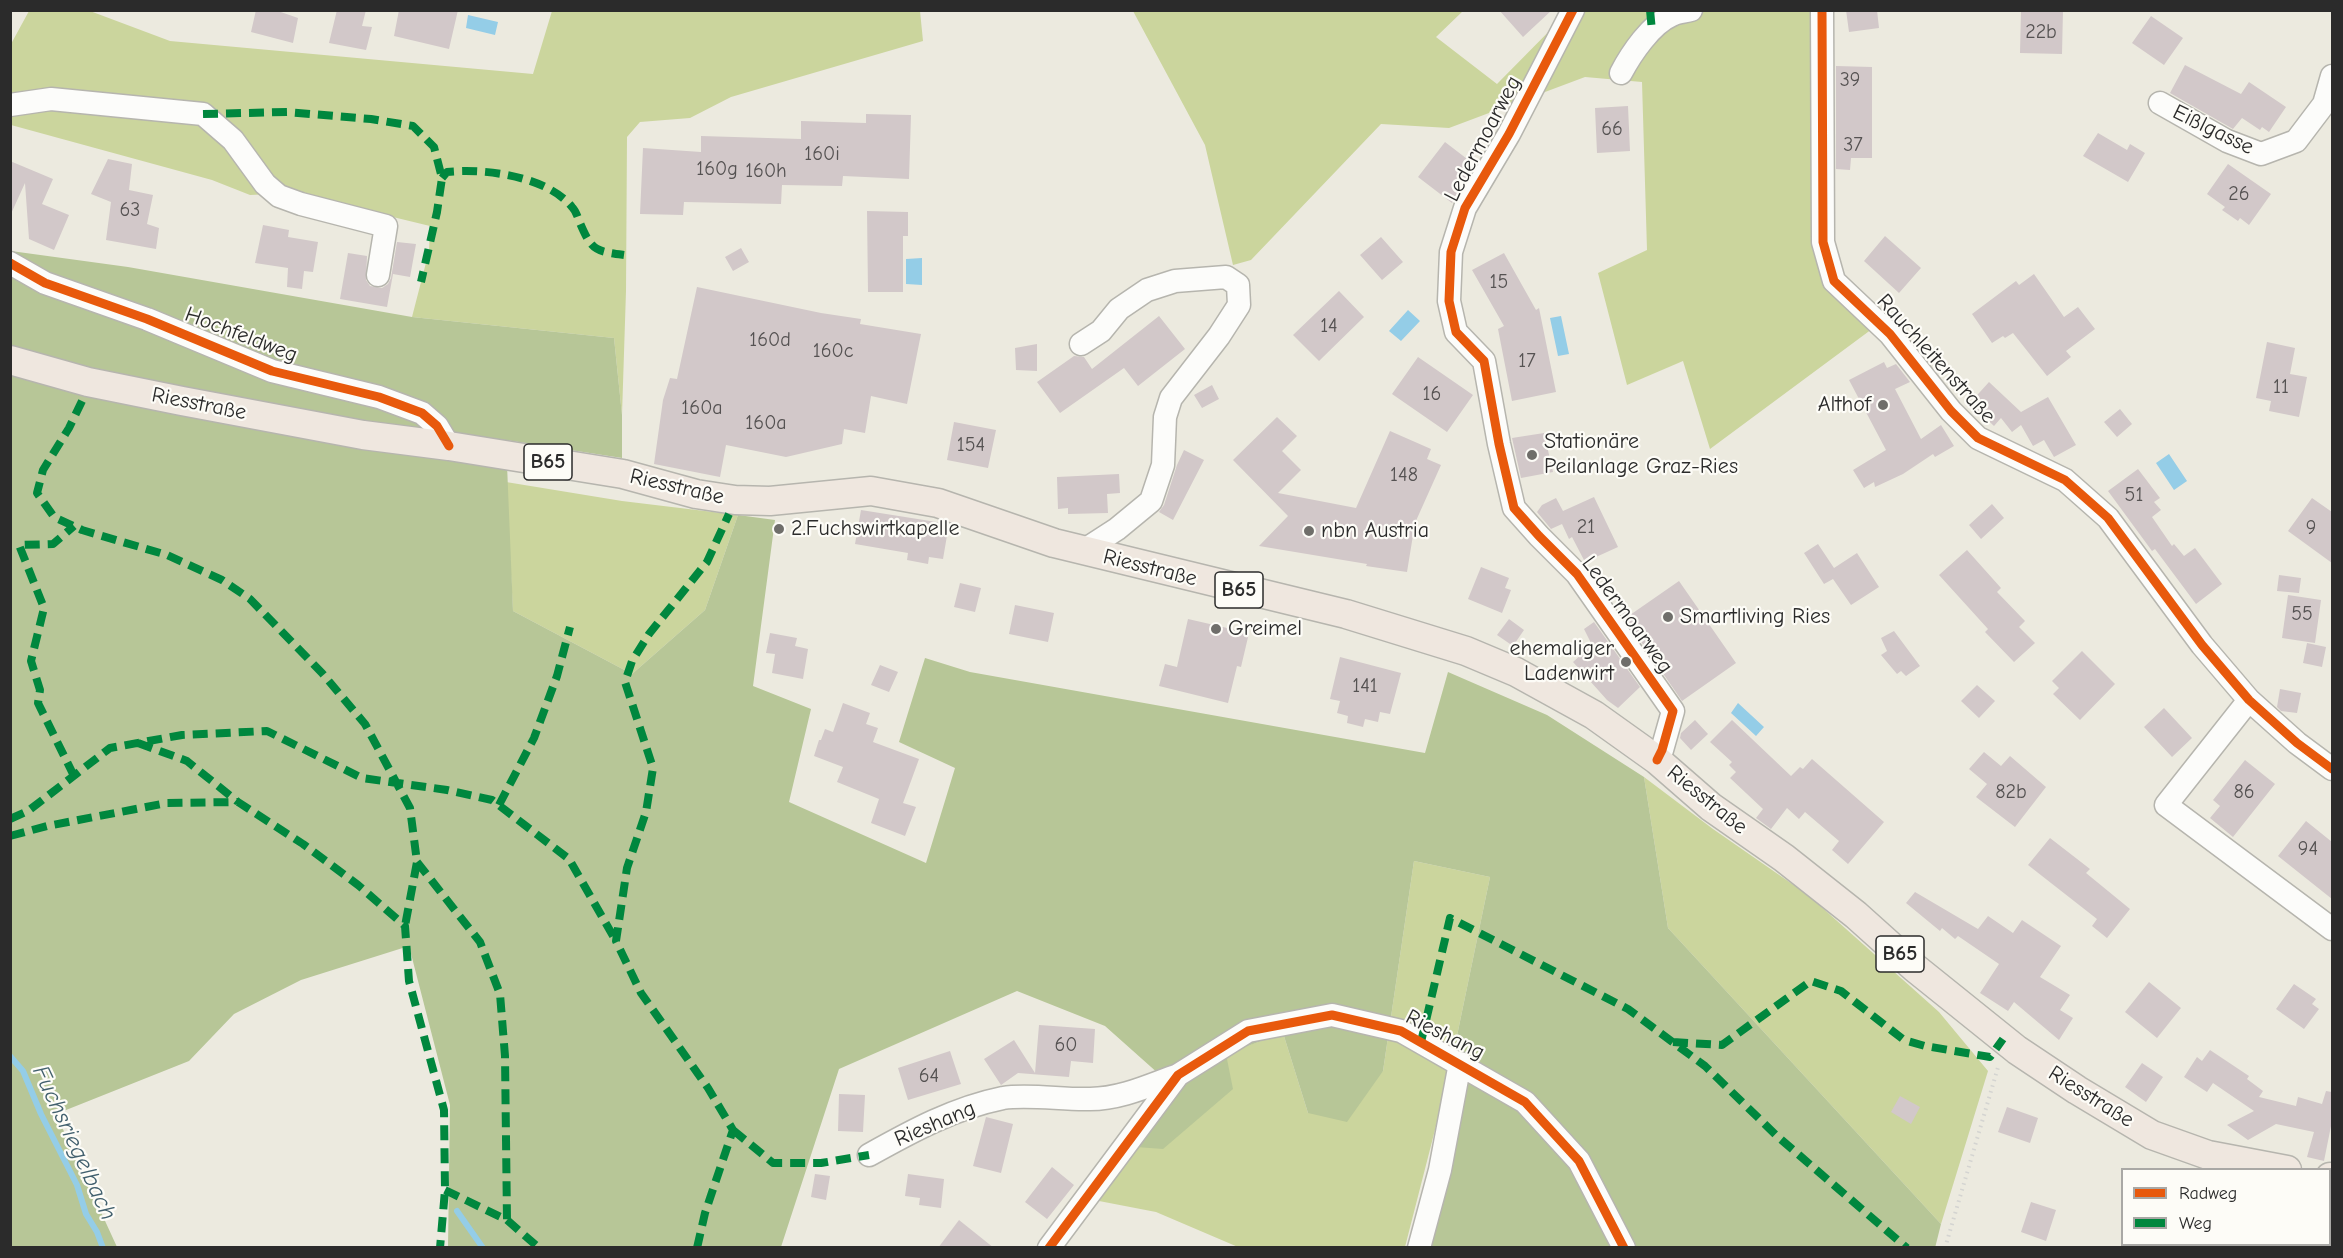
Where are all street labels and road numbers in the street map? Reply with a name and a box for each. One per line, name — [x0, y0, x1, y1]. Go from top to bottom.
street label: Ledermoarweg — [1439, 72, 1527, 206]
street label: Eißlgasse — [2168, 99, 2258, 161]
street label: Rauchleitenstraße — [1871, 289, 2001, 429]
street label: Hochfeldweg — [181, 301, 301, 369]
street label: Riesstraße — [149, 382, 249, 426]
road number: B65 — [524, 444, 572, 480]
street label: Riesstraße — [627, 463, 727, 511]
street label: Riesstraße — [1100, 544, 1200, 592]
street label: Ledermoarweg — [1576, 551, 1678, 679]
road number: B65 — [1215, 572, 1263, 608]
street label: Riesstraße — [1661, 760, 1753, 840]
road number: B65 — [1876, 936, 1924, 972]
street label: Rieshang — [1401, 1004, 1489, 1066]
street label: Riesstraße — [2043, 1060, 2139, 1134]
street label: Rieshang — [891, 1095, 979, 1153]

